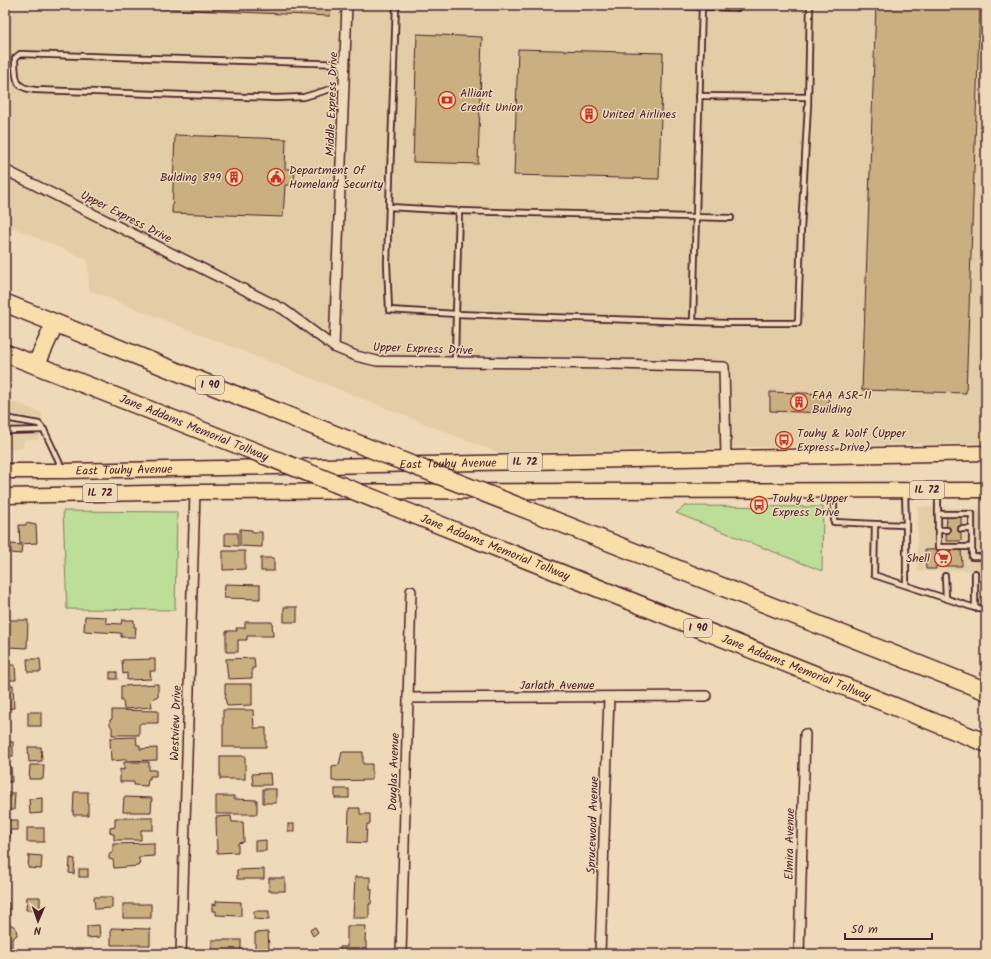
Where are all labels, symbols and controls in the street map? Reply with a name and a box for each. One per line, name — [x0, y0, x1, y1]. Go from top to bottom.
street label: Middle Express Drive — [321, 51, 343, 157]
place label: Alliant Credit Union — [460, 84, 523, 117]
bank icon: Alliant Credit Union — [437, 90, 457, 110]
building icon: United Airlines — [579, 104, 599, 124]
place label: United Airlines — [602, 105, 676, 124]
place label: Department Of Homeland Security — [289, 161, 384, 194]
building icon: Bulding 899 — [224, 167, 244, 187]
public building icon: Department Of Homeland Security — [266, 167, 286, 187]
place label: Bulding 899 — [160, 168, 221, 187]
street label: Upper Express Drive — [77, 186, 175, 248]
street label: Upper Express Drive — [373, 338, 474, 360]
road number: I 90 — [196, 376, 224, 394]
place label: FAA ASR-11 Building — [812, 386, 872, 419]
street label: Jane Addams Memorial Tollway — [117, 389, 272, 467]
building icon: FAA ASR-11 Building — [789, 392, 809, 412]
place label: Touhy & Wolf (Upper Express Drive) — [797, 424, 907, 457]
bus stop icon: Touhy & Wolf (Upper Express Drive) — [774, 430, 794, 450]
street label: East Touhy Avenue — [399, 453, 497, 474]
road number: IL 72 — [508, 453, 542, 471]
street label: East Touhy Avenue — [75, 459, 173, 480]
road number: IL 72 — [910, 481, 944, 499]
road number: IL 72 — [83, 484, 117, 502]
place label: Touhy & Upper Express Drive — [772, 489, 849, 522]
bus stop icon: Touhy & Upper Express Drive — [749, 495, 769, 515]
street label: Jane Addams Memorial Tollway — [418, 509, 573, 586]
supermarket icon: Shell — [933, 548, 953, 568]
place label: Shell — [906, 549, 930, 568]
road number: I 90 — [684, 619, 712, 637]
street label: Jane Addams Memorial Tollway — [719, 629, 874, 706]
street label: Jarlath Avenue — [519, 676, 595, 695]
street label: Westview Drive — [165, 684, 187, 761]
street label: Douglas Avenue — [383, 732, 405, 812]
street label: Sprucewood Avenue — [582, 775, 604, 874]
street label: Elmira Avenue — [780, 807, 800, 880]
north arrow — [18, 901, 58, 941]
scale bar — [845, 915, 932, 941]
text: 50 m — [851, 920, 878, 939]
text: N — [34, 921, 41, 939]

